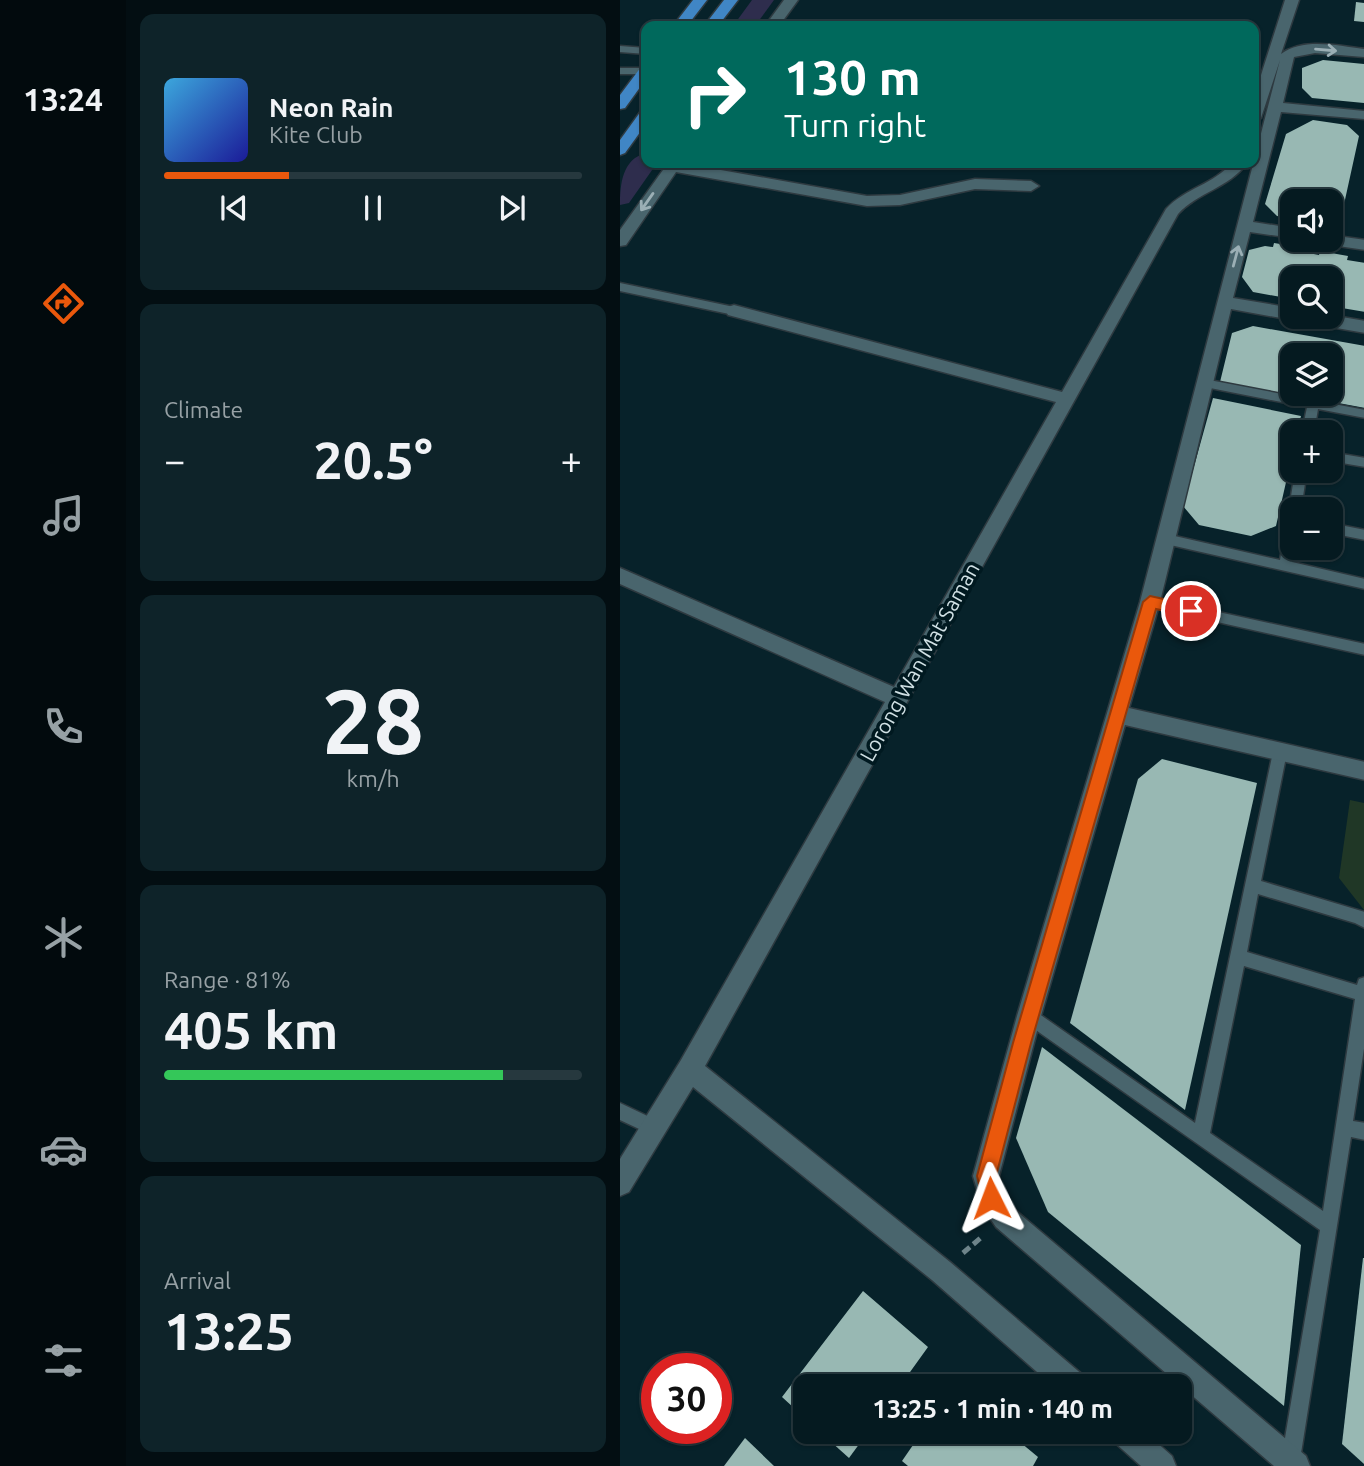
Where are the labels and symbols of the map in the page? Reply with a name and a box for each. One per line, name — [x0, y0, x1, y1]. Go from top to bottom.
one-way arrow — [1314, 44, 1336, 57]
one-way arrow — [640, 192, 654, 211]
one-way arrow — [1230, 245, 1243, 268]
street label: Lorong Wan Mat Saman — [854, 558, 984, 765]
pin — [1161, 581, 1221, 641]
position arrow — [954, 1161, 1028, 1235]
speed limit sign: 30 — [641, 1353, 732, 1444]

